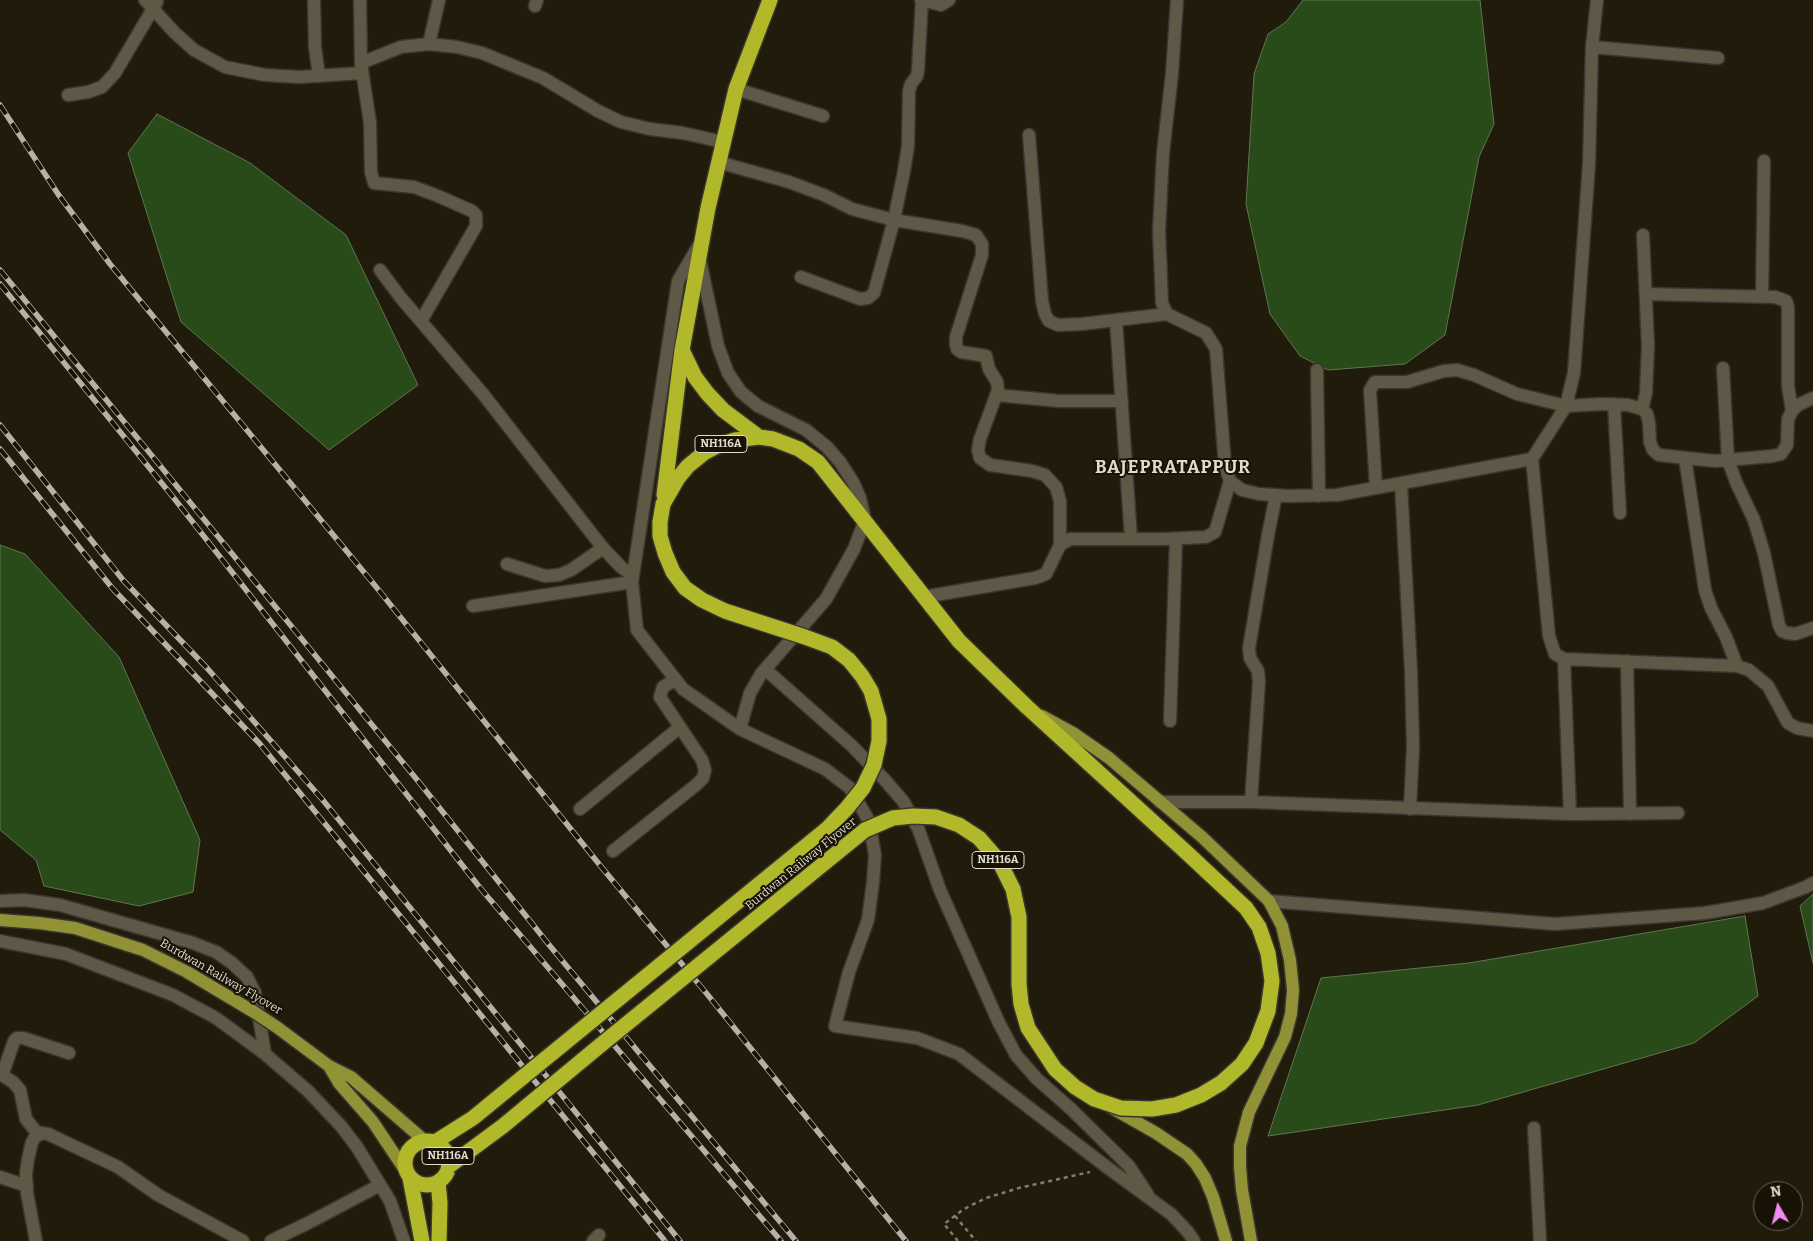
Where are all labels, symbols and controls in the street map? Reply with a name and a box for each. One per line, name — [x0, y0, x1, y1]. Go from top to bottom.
road number: NH116A — [695, 436, 747, 452]
district label: BAJEPRATAPPUR — [1093, 457, 1253, 479]
street label: Burdwan Railway Flyover — [743, 815, 859, 913]
road number: NH116A — [972, 852, 1024, 868]
street label: Burdwan Railway Flyover — [157, 936, 285, 1018]
road number: NH116A — [422, 1148, 474, 1164]
north arrow — [1753, 1181, 1803, 1231]
text: N — [1769, 1182, 1783, 1201]

